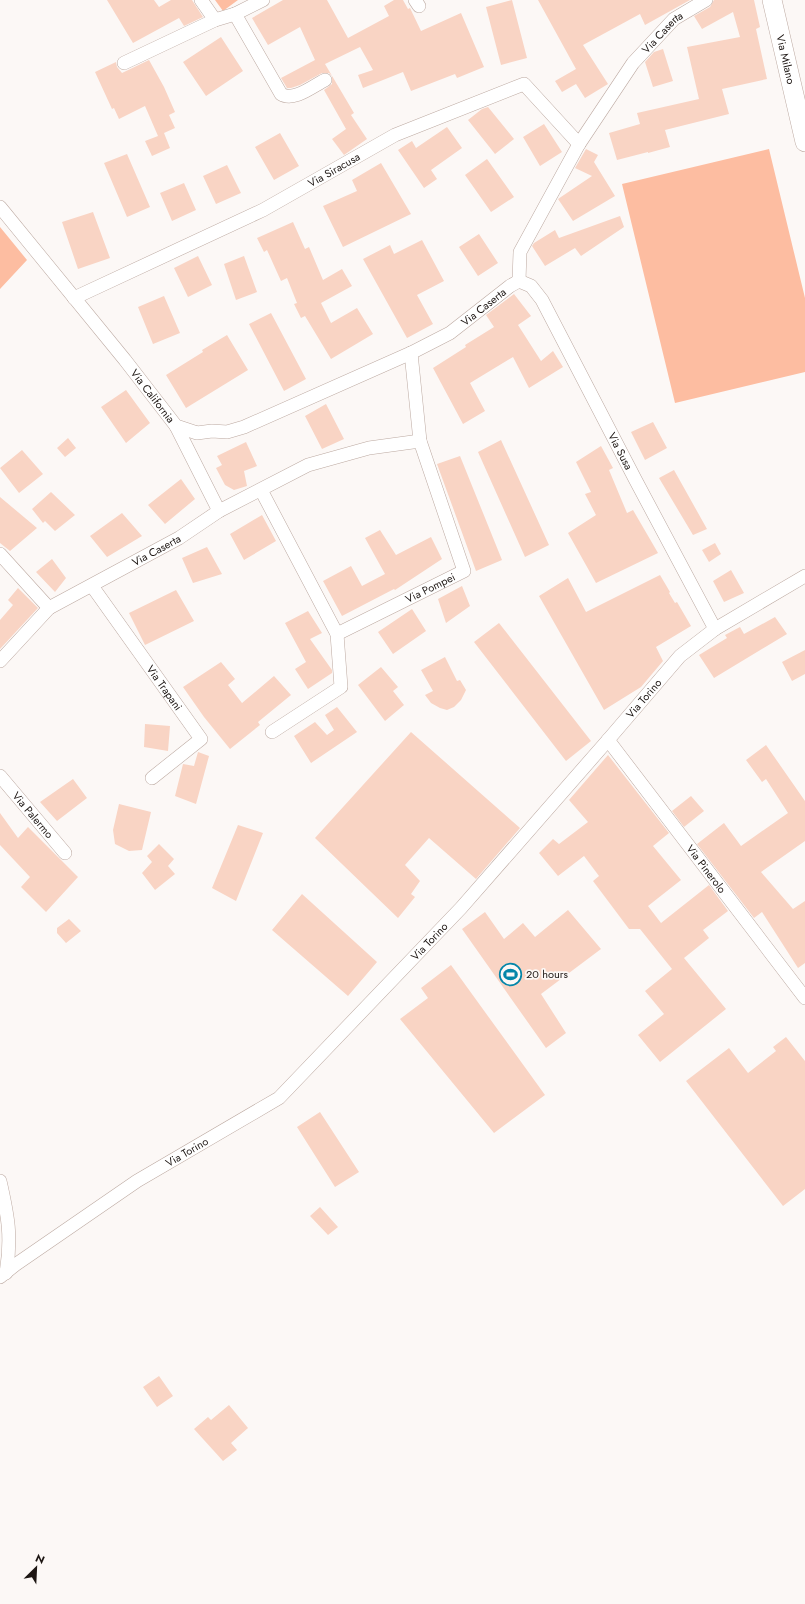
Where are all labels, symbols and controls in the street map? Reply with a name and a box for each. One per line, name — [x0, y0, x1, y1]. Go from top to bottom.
street label: Via Caserta — [638, 7, 686, 57]
street label: Via Milano — [772, 33, 799, 86]
street label: Via Siracusa — [305, 149, 363, 191]
street label: Via Caserta — [458, 284, 509, 330]
street label: Via California — [127, 366, 179, 426]
street label: Via Susa — [604, 429, 637, 473]
street label: Via Caserta — [129, 531, 184, 570]
street label: Via Pompei — [402, 569, 458, 607]
street label: Via Trapani — [143, 662, 186, 714]
street label: Via Torino — [622, 675, 665, 721]
street label: Via Palermo — [9, 788, 57, 842]
street label: Via Pinerolo — [683, 841, 730, 896]
street label: Via Torino — [407, 919, 451, 964]
sports icon: 20 hours — [498, 961, 524, 987]
place label: 20 hours — [526, 966, 568, 982]
street label: Via Torino — [162, 1133, 211, 1171]
north arrow — [16, 1548, 56, 1588]
text: N — [33, 1550, 47, 1568]

